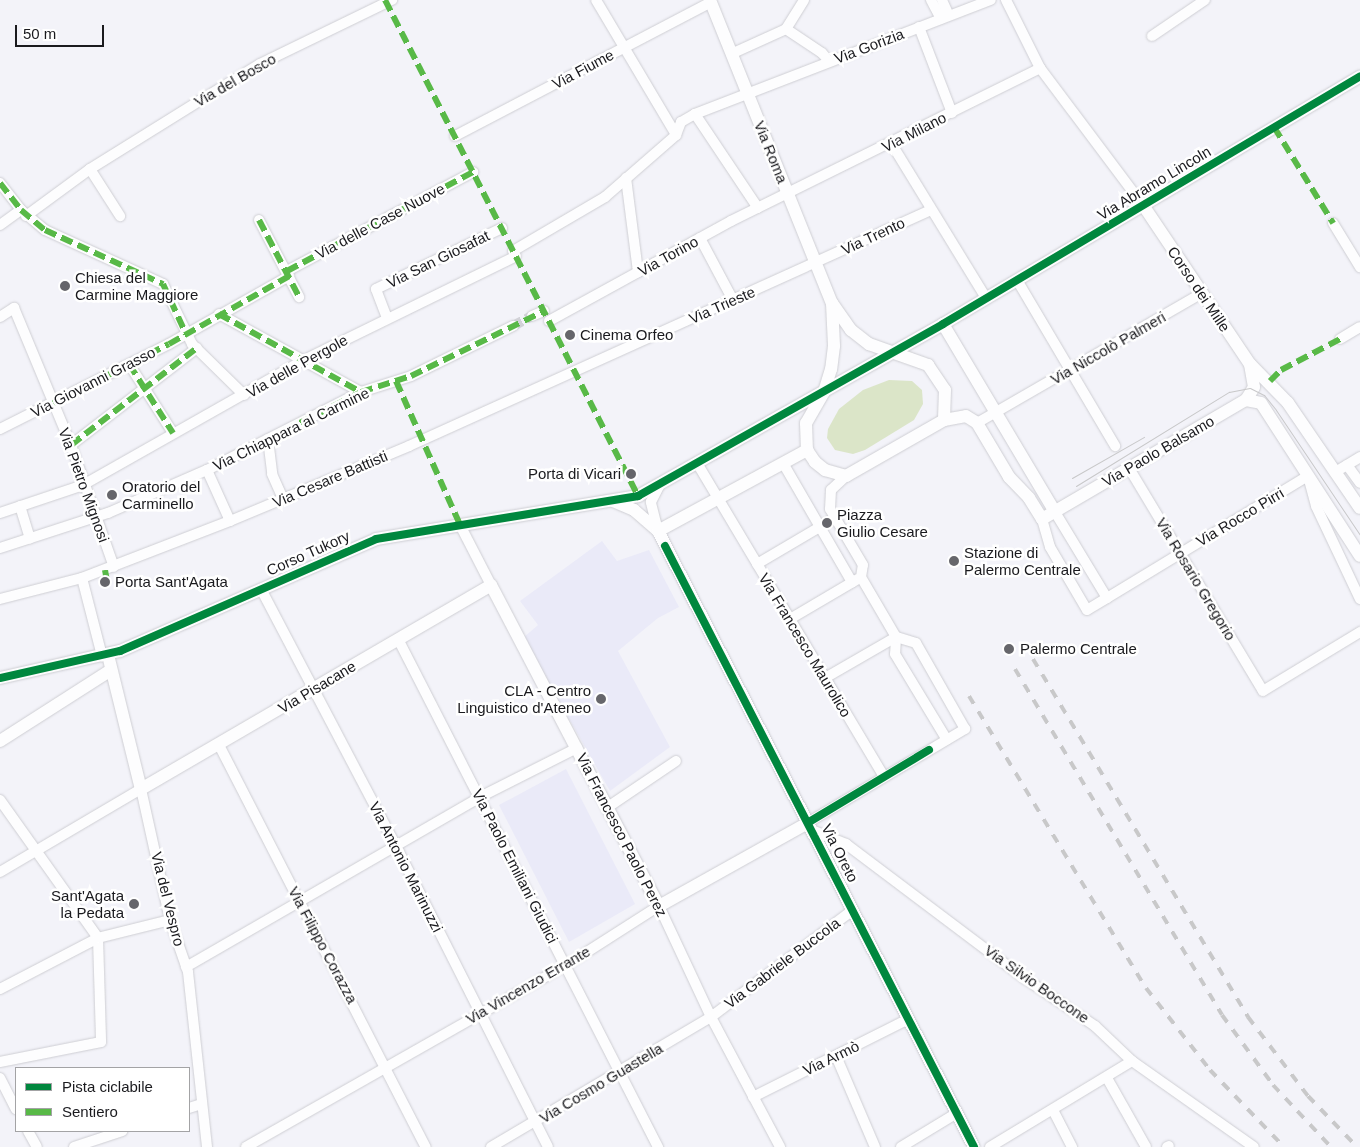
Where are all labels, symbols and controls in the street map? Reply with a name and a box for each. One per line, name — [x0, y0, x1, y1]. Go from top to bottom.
scale bar — [18, 15, 106, 47]
text: 50 m — [23, 25, 56, 42]
street label: Via Gorizia — [832, 25, 906, 67]
street label: Via Fiume — [549, 45, 617, 93]
street label: Via del Bosco — [191, 49, 279, 111]
street label: Via Milano — [879, 108, 949, 156]
street label: Via Roma — [750, 118, 792, 186]
street label: Via Abramo Lincoln — [1094, 142, 1214, 224]
street label: Via delle Case Nuove — [312, 179, 448, 263]
street label: Via Trento — [838, 213, 908, 259]
street label: Via San Giosafat — [384, 226, 492, 292]
street label: Via Torino — [635, 232, 701, 280]
street label: Corso dei Mille — [1164, 243, 1234, 335]
place label: Chiesa del Carmine Maggiore — [75, 268, 198, 303]
marker: Chiesa del Carmine Maggiore — [59, 280, 71, 292]
street label: Via Trieste — [686, 282, 758, 328]
street label: Via Niccolò Palmeri — [1047, 308, 1169, 388]
place label: Cinema Orfeo — [580, 326, 673, 344]
marker: Cinema Orfeo — [564, 329, 576, 341]
street label: Via delle Pergole — [243, 331, 351, 401]
street label: Via Giovanni Grasso — [28, 343, 158, 421]
street label: Via Chiappara al Carmine — [210, 383, 372, 475]
street label: Via Paolo Balsamo — [1099, 412, 1217, 490]
street label: Via Pietro Mignosi — [55, 425, 113, 545]
street label: Via Cesare Battisti — [270, 447, 390, 511]
place label: Porta di Vicari — [528, 465, 621, 483]
marker: Porta di Vicari — [625, 468, 637, 480]
place label: Oratorio del Carminello — [122, 477, 200, 512]
street label: Via Rocco Pirri — [1193, 484, 1287, 550]
marker: Oratorio del Carminello — [106, 489, 118, 501]
place label: Piazza Giulio Cesare — [837, 505, 928, 540]
street label: Via Rosario Gregorio — [1152, 514, 1240, 644]
marker: Piazza Giulio Cesare — [821, 517, 833, 529]
street label: Corso Tukory — [263, 527, 353, 579]
place label: Stazione di Palermo Centrale — [964, 543, 1081, 578]
marker: Stazione di Palermo Centrale — [948, 555, 960, 567]
street label: Via Francesco Maurolico — [755, 570, 855, 720]
place label: Porta Sant'Agata — [115, 573, 228, 591]
marker: Porta Sant'Agata — [99, 576, 111, 588]
place label: Palermo Centrale — [1020, 640, 1137, 658]
marker: Palermo Centrale — [1002, 642, 1016, 656]
street label: Via Pisacane — [275, 657, 359, 717]
place label: CLA - Centro Linguistico d'Ateneo — [457, 681, 591, 716]
marker: CLA - Centro Linguistico d'Ateneo — [595, 693, 607, 705]
street label: Via Francesco Paolo Perez — [573, 750, 671, 920]
street label: Via Paolo Emiliani Giudici — [468, 786, 562, 946]
street label: Via Antonio Marinuzzi — [365, 798, 447, 936]
street label: Via Oreto — [818, 821, 862, 885]
street label: Via del Vespro — [148, 850, 188, 948]
street label: Via Filippo Corazza — [285, 883, 361, 1007]
place label: Sant'Agata la Pedata — [51, 886, 124, 921]
marker: Sant'Agata la Pedata — [128, 898, 140, 910]
street label: Via Gabriele Buccola — [721, 914, 843, 1012]
street label: Via Silvio Boccone — [981, 941, 1093, 1027]
street label: Via Vincenzo Errante — [463, 942, 593, 1028]
street label: Via Armò — [799, 1036, 863, 1080]
street label: Via Cosmo Guastella — [536, 1039, 666, 1127]
legend — [15, 1067, 190, 1132]
text: Pista ciclabile — [62, 1078, 153, 1095]
text: Sentiero — [62, 1103, 118, 1120]

